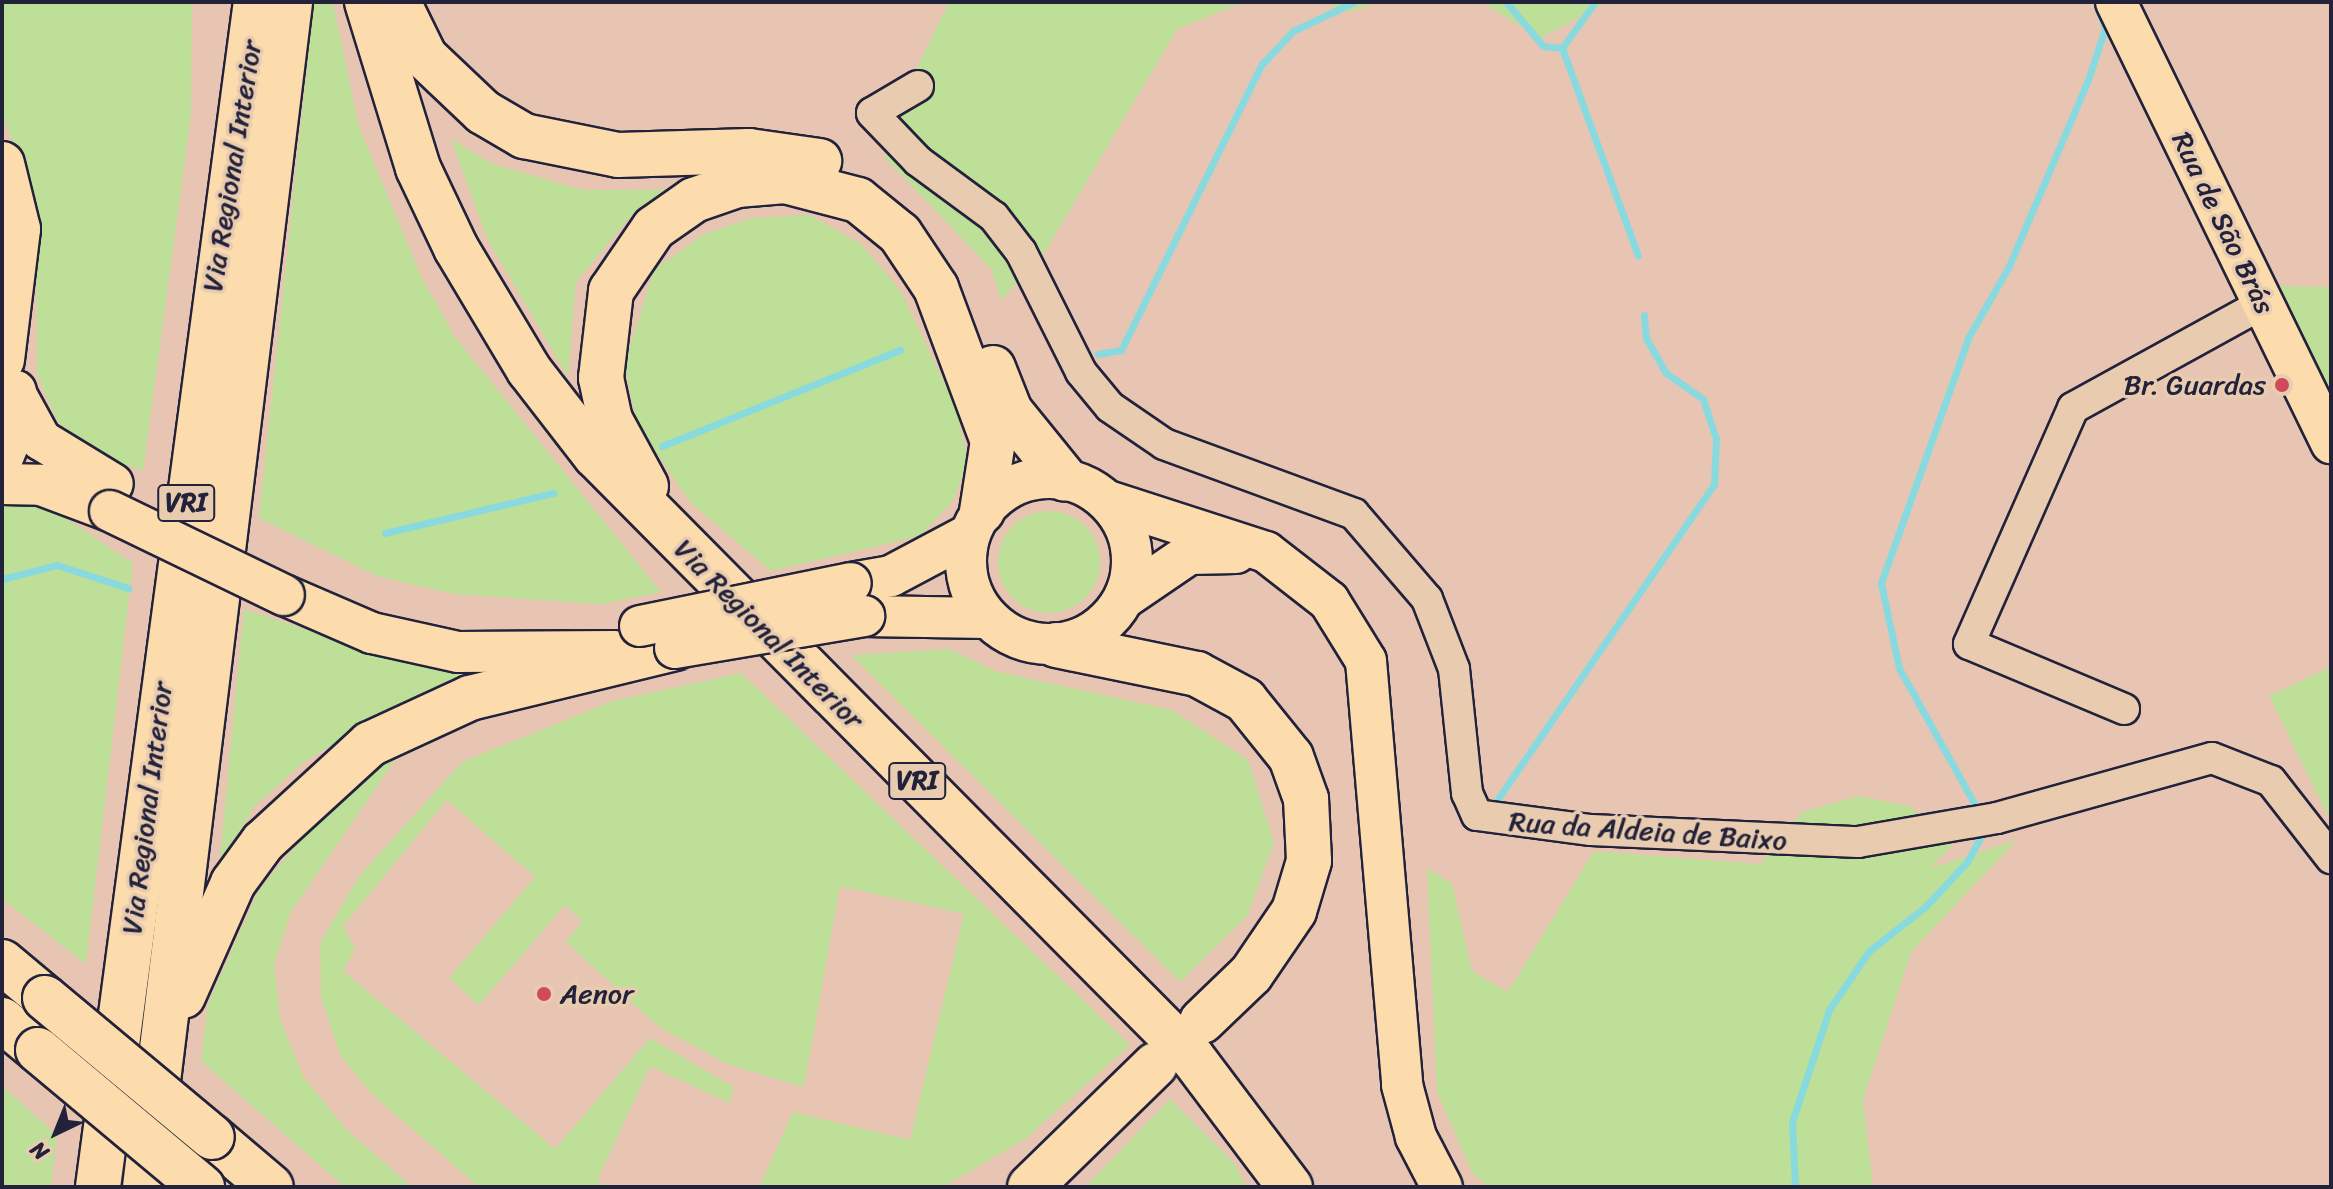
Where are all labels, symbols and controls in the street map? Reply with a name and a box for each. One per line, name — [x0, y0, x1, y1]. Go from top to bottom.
street label: Via Regional Interior — [195, 38, 269, 294]
street label: Rua de São Brás — [2164, 126, 2282, 320]
place label: Br. Guardas — [2125, 368, 2266, 402]
marker: Br. Guardas — [2273, 376, 2291, 394]
road number: VRI — [156, 481, 216, 525]
street label: Via Regional Interior — [667, 532, 871, 736]
street label: Via Regional Interior — [115, 680, 179, 936]
road number: VRI — [887, 759, 947, 803]
street label: Rua da Aldeia de Baixo — [1508, 805, 1788, 857]
place label: Aenor — [560, 977, 634, 1011]
marker: Aenor — [535, 985, 553, 1003]
north arrow — [16, 1093, 96, 1173]
text: N — [20, 1131, 58, 1170]

